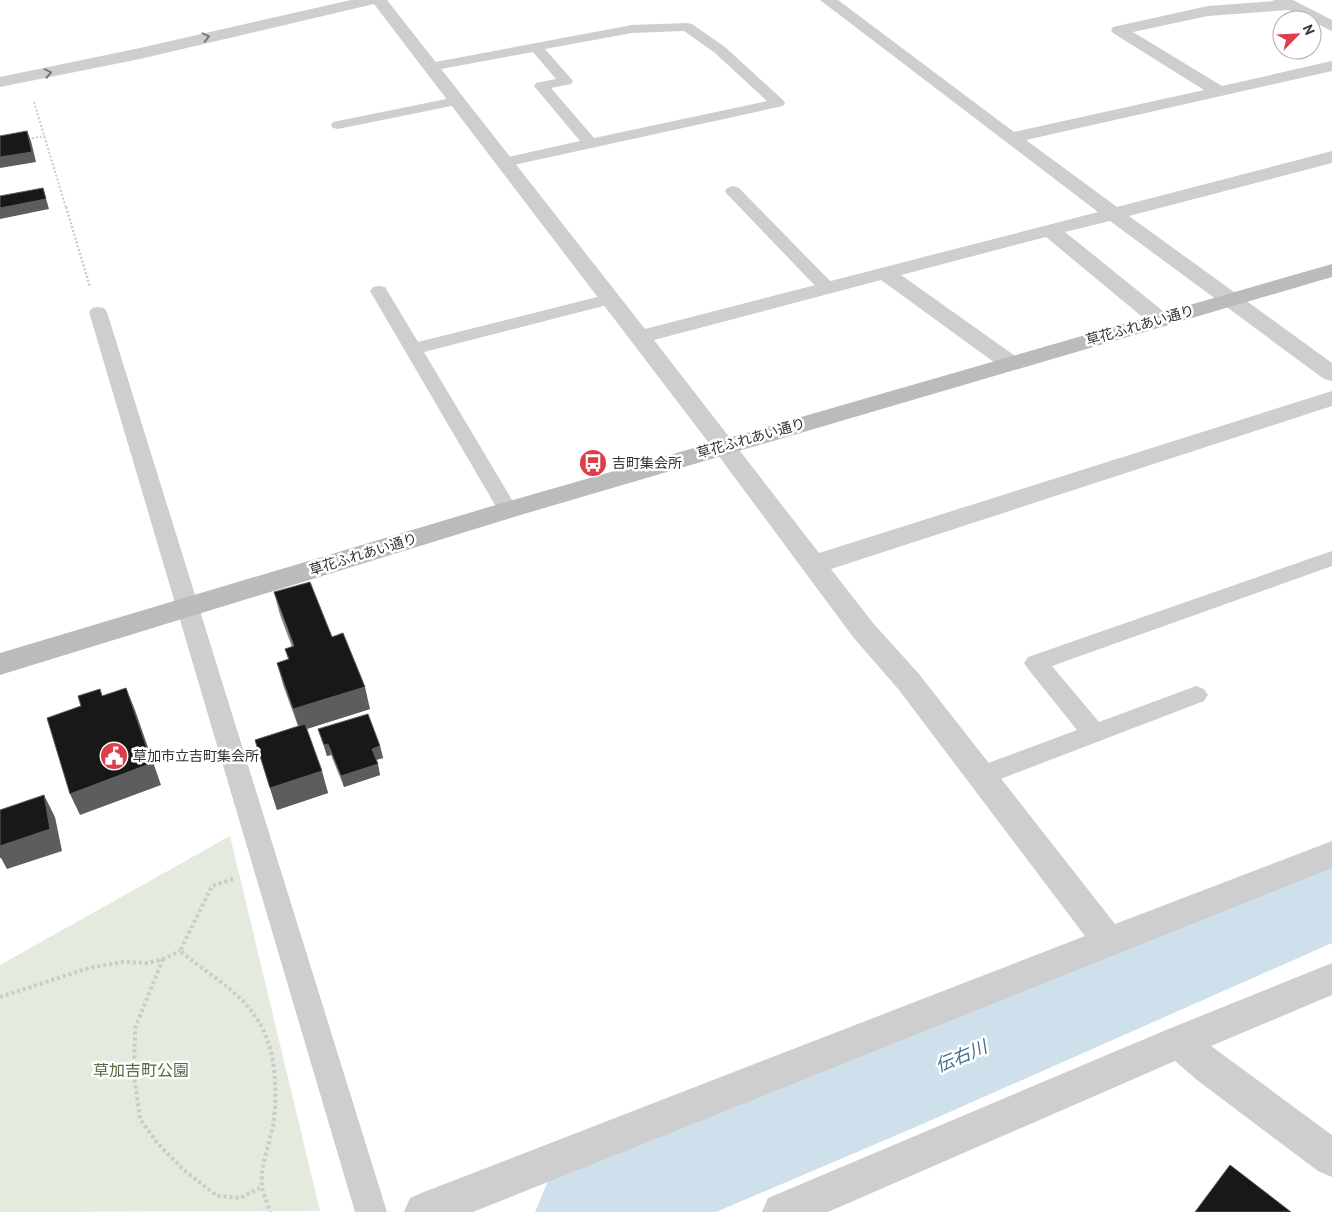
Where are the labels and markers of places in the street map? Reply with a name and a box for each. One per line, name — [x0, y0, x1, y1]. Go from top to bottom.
bus stop icon: 吉町集会所 — [578, 448, 608, 478]
place label: 吉町集会所 — [612, 454, 682, 472]
public building icon: 草加市立吉町集会所 — [99, 741, 129, 771]
place label: 草加市立吉町集会所 — [133, 747, 259, 765]

